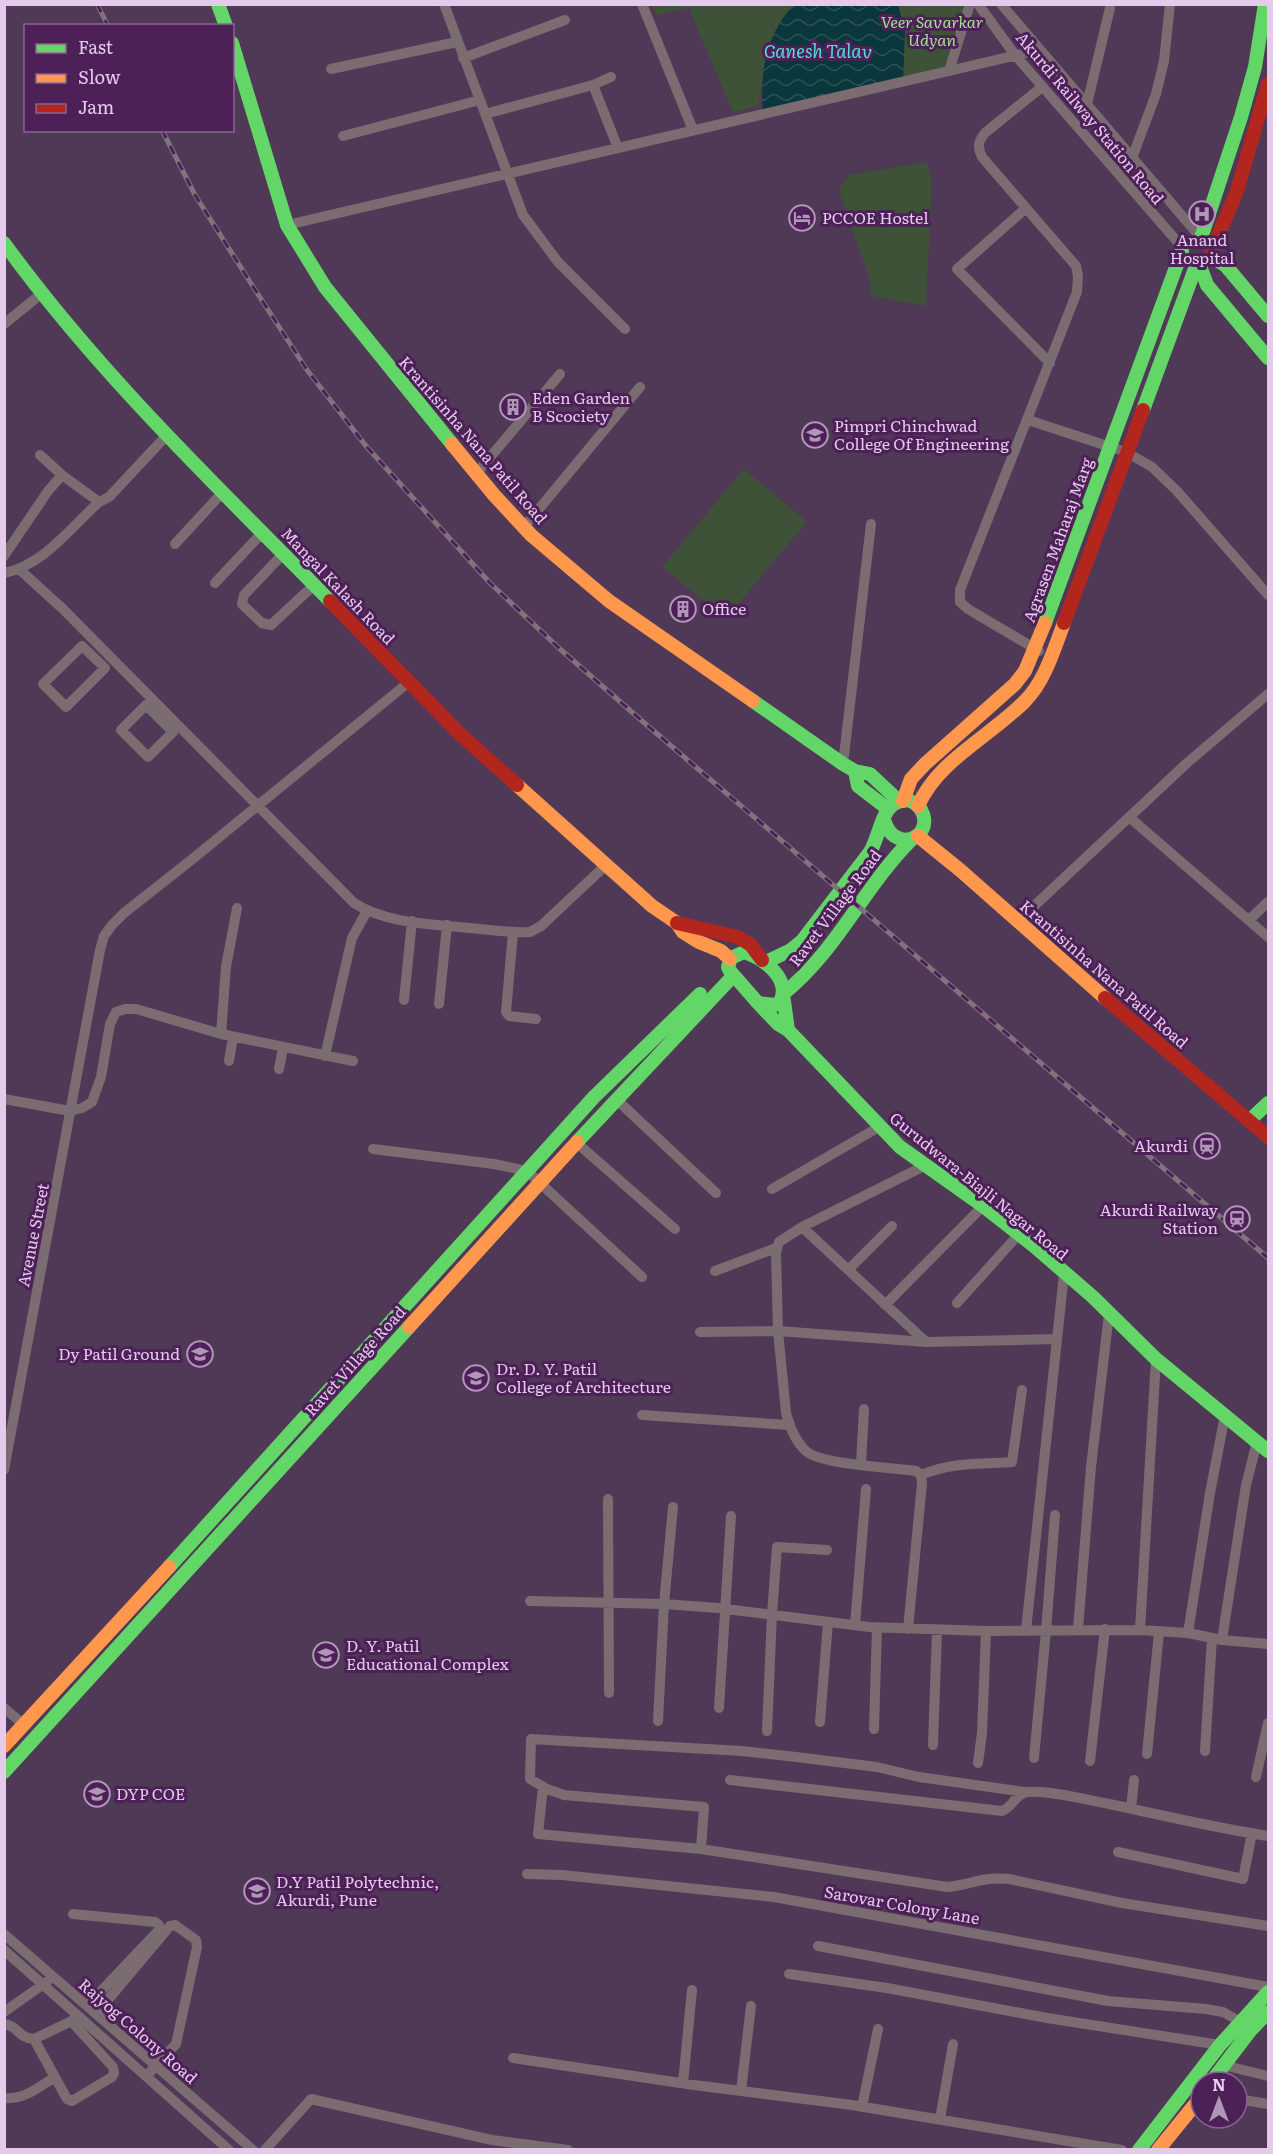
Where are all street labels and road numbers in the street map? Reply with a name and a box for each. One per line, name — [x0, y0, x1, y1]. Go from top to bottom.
street label: Akurdi Railway Station Road — [1011, 26, 1170, 209]
street label: Krantisinha Nana Patil Road — [394, 350, 554, 529]
street label: Agrasen Maharaj Marg — [1016, 454, 1098, 626]
street label: Mangal Kalash Road — [276, 521, 401, 649]
street label: Ravet Village Road — [782, 844, 886, 971]
street label: Krantisinha Nana Patil Road — [1015, 893, 1194, 1053]
street label: Gurudwara-Biajli Nagar Road — [885, 1105, 1074, 1265]
street label: Avenue Street — [10, 1180, 54, 1289]
street label: Ravet Village Road — [298, 1300, 411, 1421]
street label: Sarovar Colony Lane — [823, 1879, 982, 1929]
street label: Rajyog Colony Road — [74, 1972, 203, 2089]

